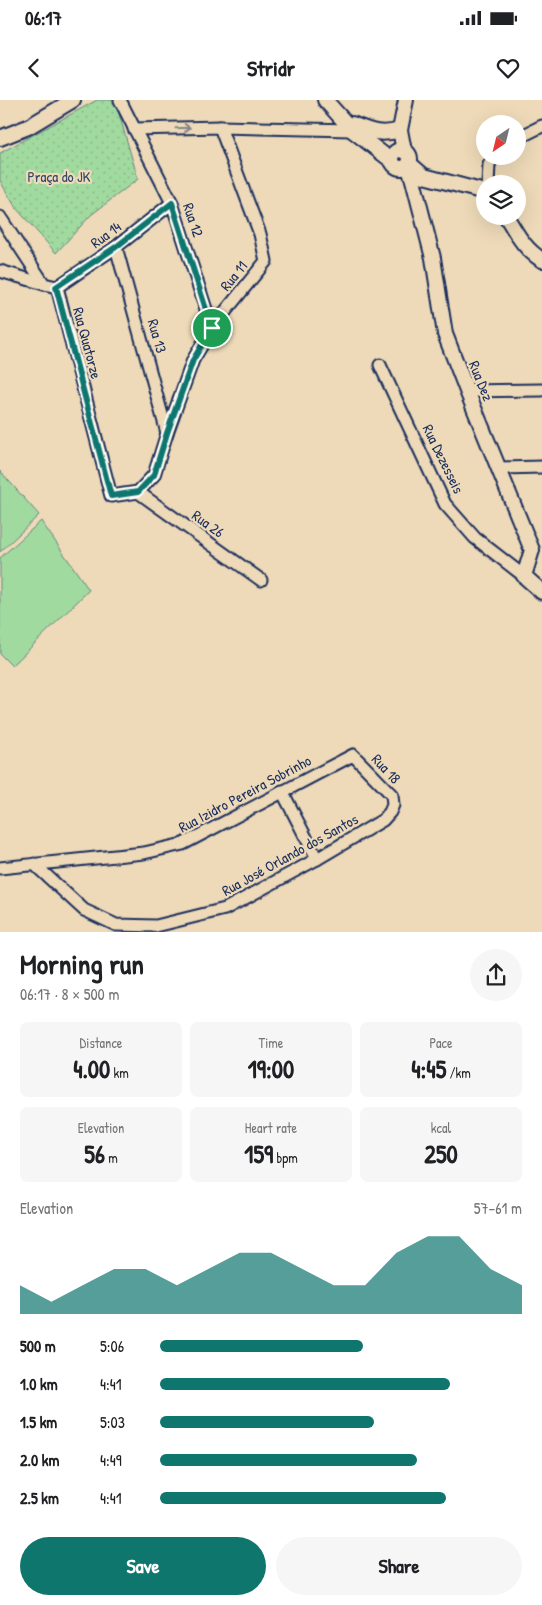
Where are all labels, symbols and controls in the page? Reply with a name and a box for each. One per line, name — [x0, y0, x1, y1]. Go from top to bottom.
text: 06:17 — [25, 5, 62, 31]
text: Stridr — [247, 53, 295, 83]
icon: back — [20, 54, 48, 82]
icon: heart — [494, 54, 522, 82]
north arrow — [476, 115, 526, 165]
map controls — [476, 115, 526, 225]
one-way arrow — [174, 123, 191, 133]
park label: Praça do JK — [28, 166, 91, 187]
button: layers — [476, 175, 526, 225]
street label: Rua 12 — [178, 200, 209, 240]
street label: Rua 14 — [86, 216, 126, 253]
street label: Rua 11 — [215, 256, 252, 295]
street label: Rua Quatorze — [68, 305, 107, 381]
pin — [191, 307, 233, 349]
icon: arrive — [198, 314, 226, 342]
street label: Rua 13 — [143, 316, 172, 356]
street label: Rua Dez — [464, 358, 499, 405]
street label: Rua Dezesseis — [418, 421, 469, 497]
street label: Rua 26 — [188, 505, 229, 542]
street label: Rua 18 — [367, 749, 406, 788]
street label: Rua Izidro Pereira Sobrinho — [175, 750, 315, 837]
street label: Rua José Orlando dos Santos — [218, 808, 362, 901]
text: Morning run — [20, 945, 144, 983]
button: share — [470, 949, 522, 1001]
text: 06:17 · 8 × 500 m — [20, 983, 119, 1005]
text: Distance — [80, 1033, 122, 1052]
text: Time — [259, 1033, 283, 1052]
text: Pace — [429, 1033, 453, 1052]
text: 4.00 — [73, 1052, 110, 1086]
text: 19:00 — [248, 1052, 294, 1086]
text: 4:45 — [411, 1052, 446, 1086]
text: km — [110, 1063, 129, 1082]
text: /km — [446, 1063, 471, 1082]
text: Elevation — [78, 1118, 124, 1137]
text: Heart rate — [245, 1118, 297, 1137]
text: kcal — [431, 1118, 451, 1137]
text: 56 — [84, 1137, 105, 1171]
text: 159 — [244, 1137, 273, 1171]
text: 250 — [424, 1137, 458, 1171]
text: m — [105, 1148, 118, 1167]
text: bpm — [273, 1148, 298, 1167]
text: Elevation — [20, 1197, 73, 1219]
text: 57–61 m — [474, 1197, 522, 1219]
text: 500 m — [20, 1335, 56, 1357]
text: 5:06 — [100, 1335, 124, 1357]
text: 1.0 km — [20, 1373, 58, 1395]
text: 4:41 — [100, 1373, 122, 1395]
text: 1.5 km — [20, 1411, 57, 1433]
text: 5:03 — [100, 1411, 125, 1433]
text: 2.0 km — [20, 1449, 59, 1471]
text: 4:49 — [100, 1449, 122, 1471]
text: 2.5 km — [20, 1487, 59, 1509]
text: 4:41 — [100, 1487, 122, 1509]
button: Save — [20, 1537, 266, 1595]
button: Share — [276, 1537, 522, 1595]

